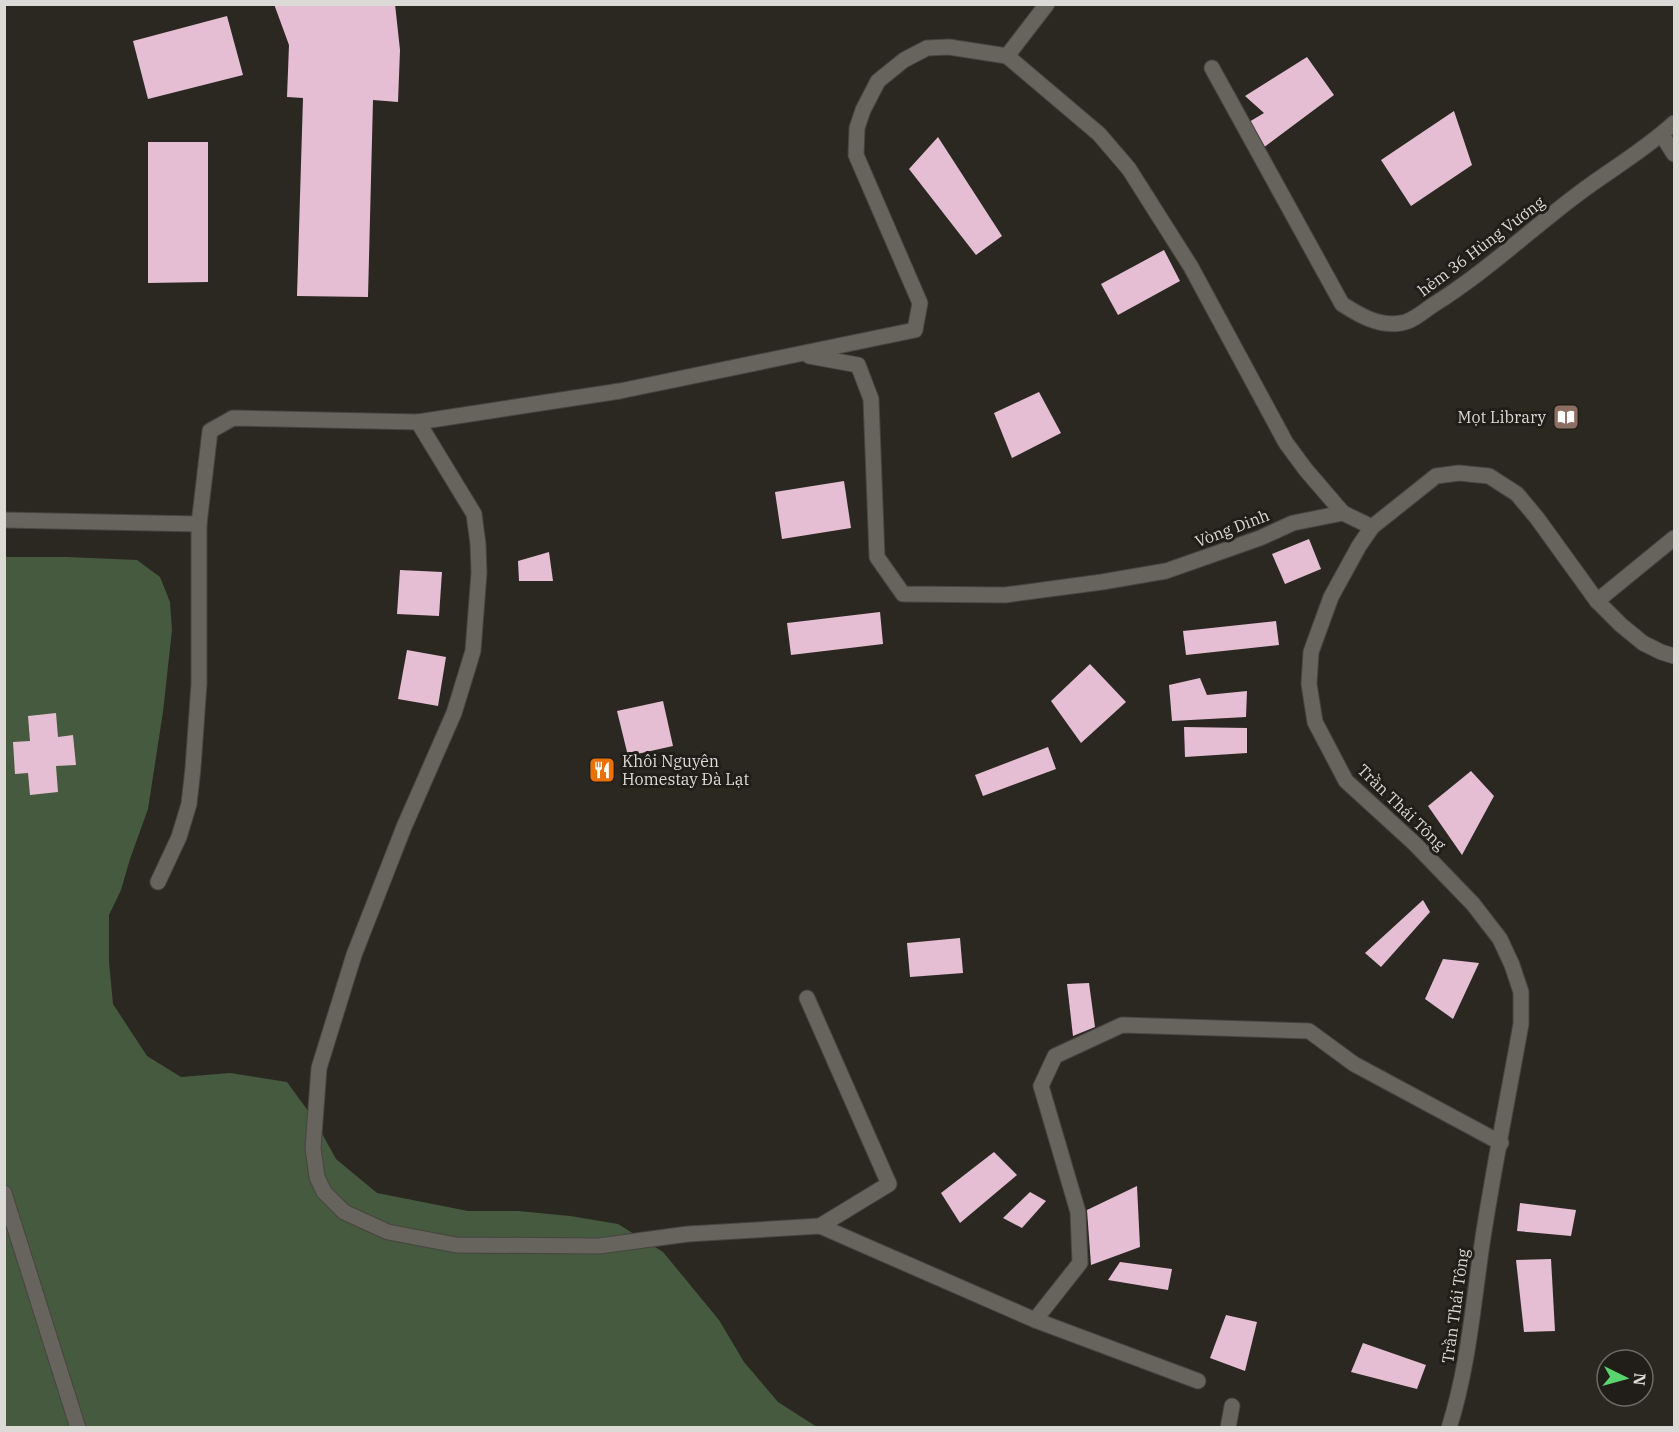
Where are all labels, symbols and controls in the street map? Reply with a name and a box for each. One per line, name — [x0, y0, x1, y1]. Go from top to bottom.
street label: hẻm 36 Hùng Vương — [1414, 192, 1549, 300]
library icon: Mọt Library — [1551, 402, 1581, 432]
place label: Mọt Library — [1458, 407, 1546, 427]
street label: Vòng Dinh — [1192, 505, 1272, 551]
place label: Khôi Nguyên Homestay Đà Lạt — [622, 751, 749, 789]
restaurant icon: Khôi Nguyên Homestay Đà Lạt — [587, 755, 617, 785]
street label: Trần Thái Tông — [1354, 760, 1451, 855]
street label: Trần Thái Tông — [1437, 1247, 1473, 1365]
north arrow — [1595, 1348, 1655, 1408]
text: N — [1629, 1372, 1650, 1386]

